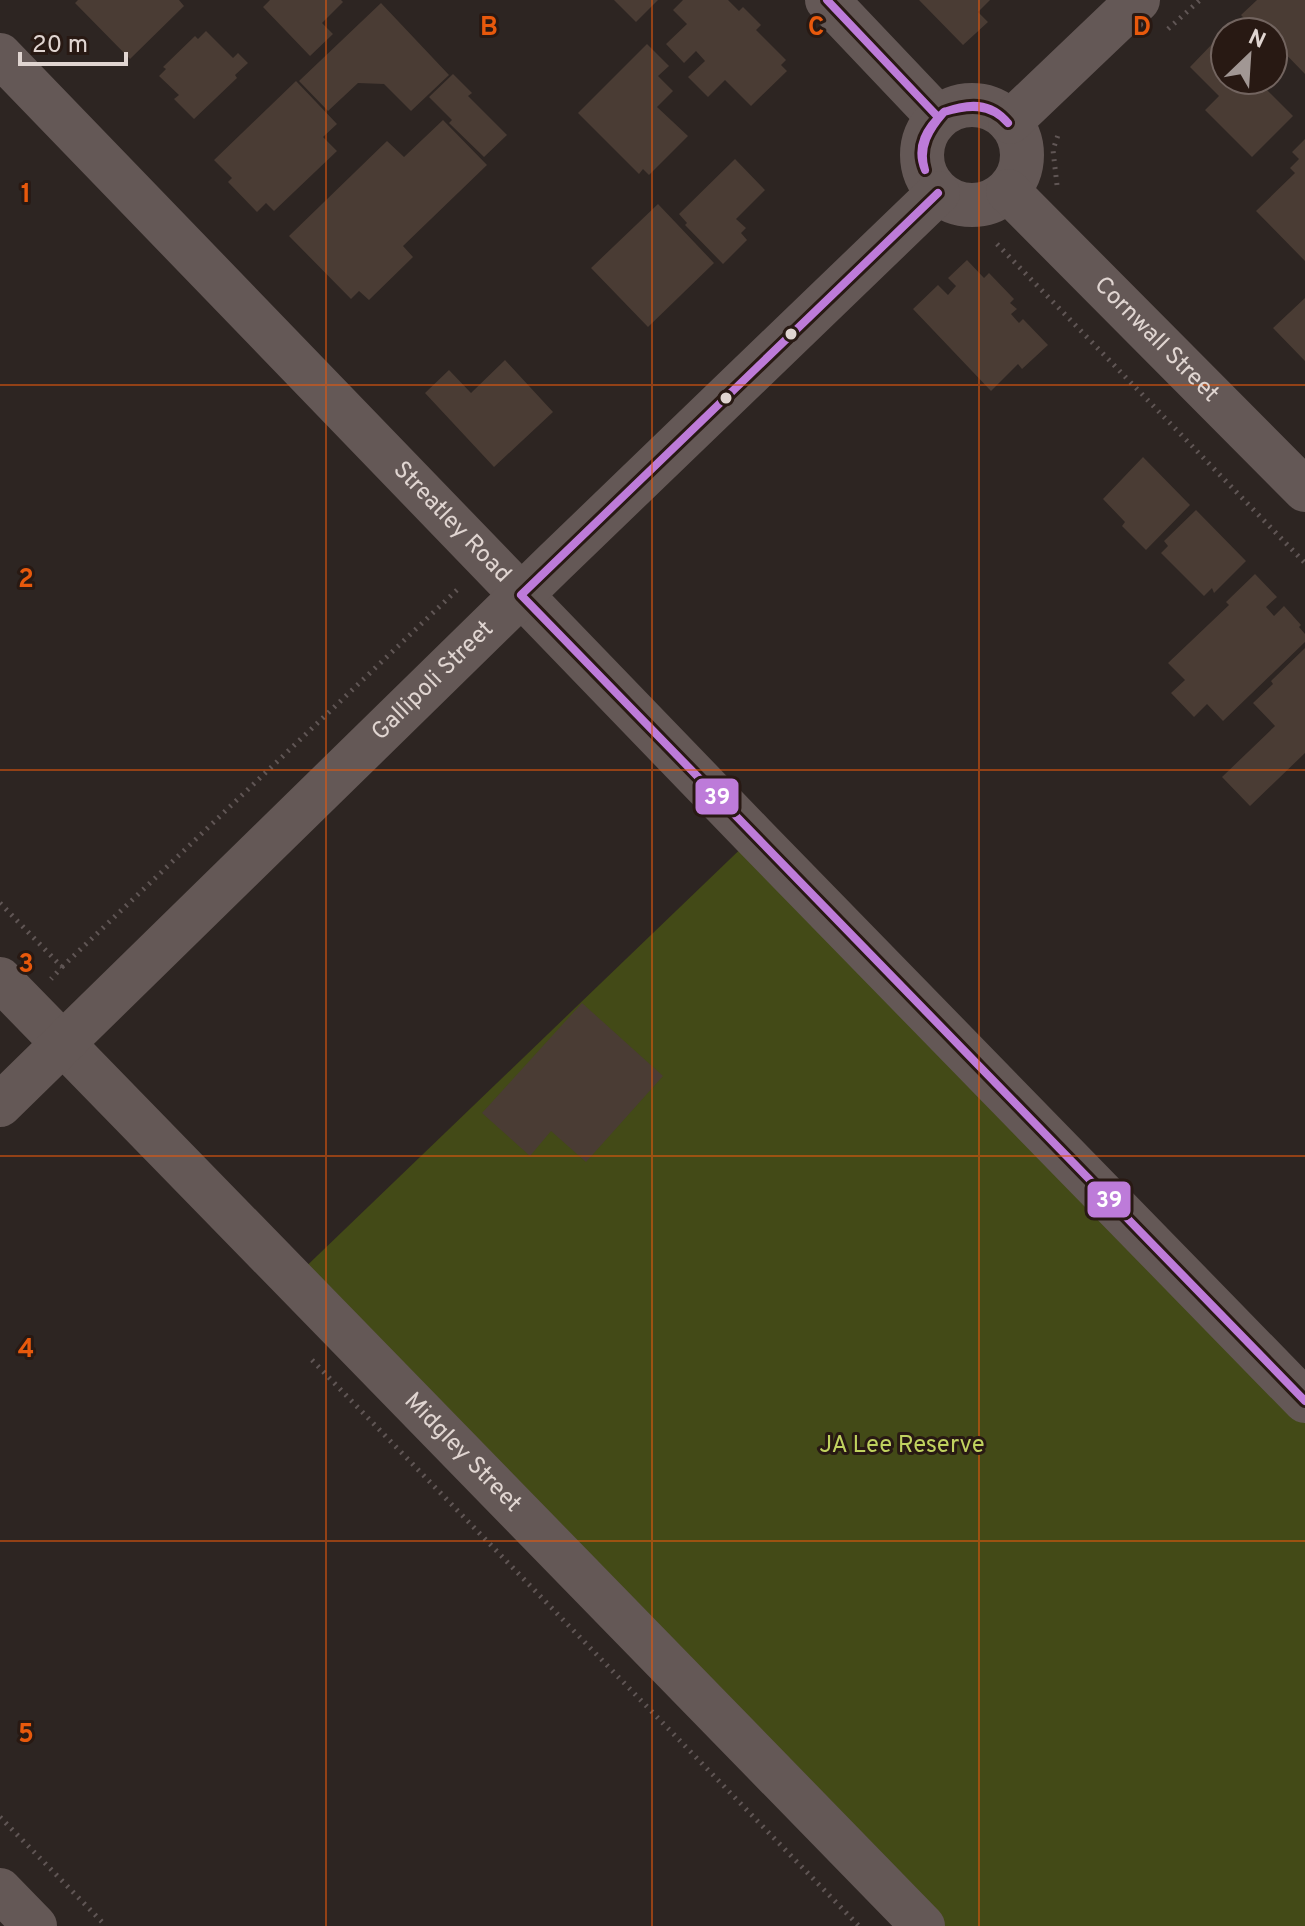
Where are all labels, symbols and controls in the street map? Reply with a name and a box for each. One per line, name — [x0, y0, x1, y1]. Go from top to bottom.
text: B — [480, 12, 498, 45]
text: C — [808, 12, 824, 45]
text: D — [1133, 12, 1151, 45]
scale bar — [20, 16, 126, 66]
north arrow — [1209, 16, 1289, 96]
text: N — [1244, 25, 1269, 56]
text: 20 m — [32, 31, 88, 61]
text: 1 — [21, 179, 31, 212]
street label: Cornwall Street — [1087, 271, 1225, 409]
unlabelled marker — [783, 326, 799, 342]
unlabelled marker — [718, 390, 734, 406]
street label: Streatley Road — [386, 456, 517, 590]
text: 2 — [18, 564, 34, 597]
street label: Gallipoli Street — [366, 615, 501, 748]
line badge: 39 — [694, 777, 740, 816]
text: 39 — [704, 785, 730, 812]
text: 3 — [18, 949, 34, 982]
line badge: 39 — [1086, 1180, 1132, 1219]
text: 39 — [1096, 1188, 1122, 1215]
text: 4 — [18, 1334, 34, 1367]
street label: Midgley Street — [397, 1387, 527, 1519]
park label: JA Lee Reserve — [819, 1431, 985, 1461]
text: 5 — [18, 1719, 34, 1752]

